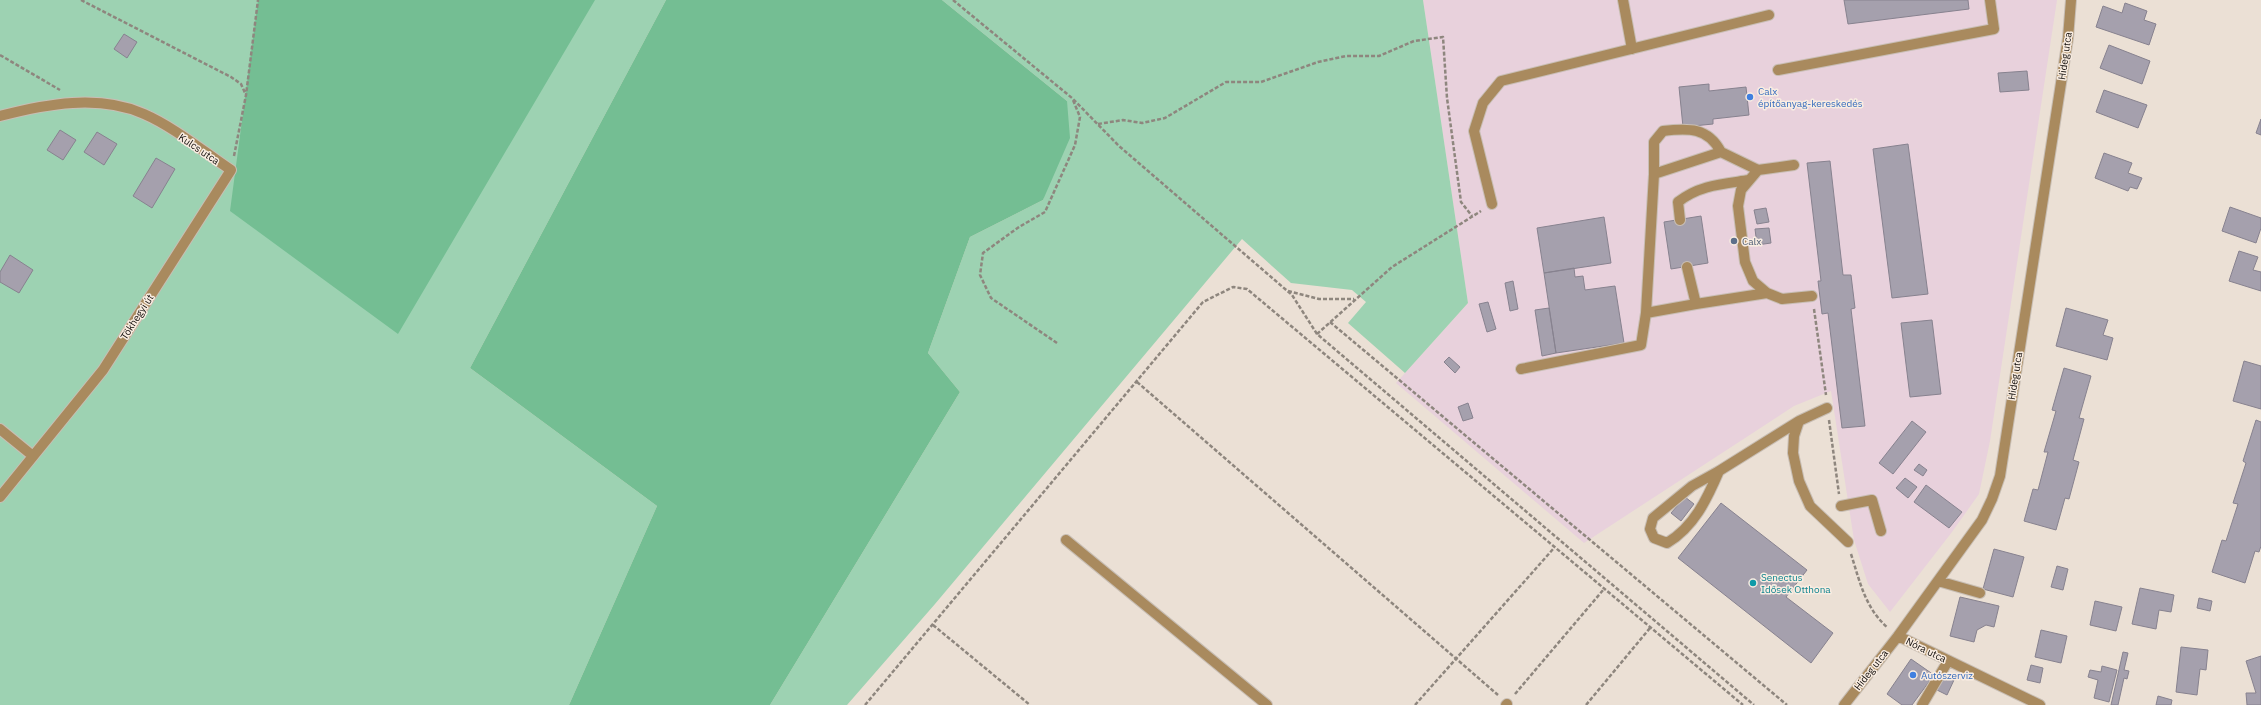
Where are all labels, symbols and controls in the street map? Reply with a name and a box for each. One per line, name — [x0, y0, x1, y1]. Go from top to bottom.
street label: Hideg utca — [2055, 31, 2075, 81]
place label: Calx építőanyag-kereskedés — [1758, 85, 1863, 110]
marker: Calx építőanyag-kereskedés — [1745, 92, 1755, 102]
street label: Kulcs utca — [176, 131, 222, 168]
place label: Calx — [1742, 235, 1761, 248]
marker: Calx — [1729, 236, 1739, 246]
street label: Tökhegyi út — [118, 291, 157, 342]
street label: Hideg utca — [2005, 351, 2025, 401]
place label: Senectus Idősek Otthona — [1761, 571, 1831, 596]
marker: Senectus Idősek Otthona — [1748, 578, 1758, 588]
street label: Nóra utca — [1904, 635, 1949, 666]
street label: Hideg utca — [1851, 647, 1891, 693]
place label: Autószerviz — [1921, 669, 1973, 682]
marker: Autószerviz — [1908, 670, 1918, 680]

